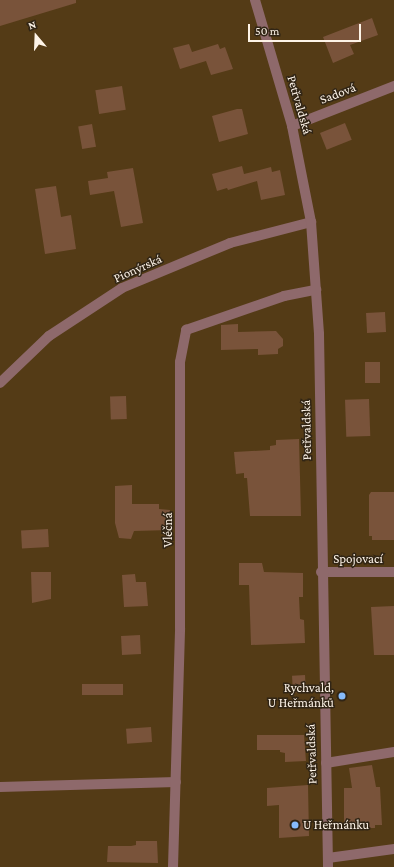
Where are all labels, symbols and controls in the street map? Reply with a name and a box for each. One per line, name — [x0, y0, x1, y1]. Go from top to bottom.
north arrow — [16, 16, 56, 56]
scale bar — [250, 16, 363, 42]
text: N — [27, 18, 38, 32]
text: 50 m — [255, 24, 279, 38]
street label: Petřvaldská — [283, 74, 315, 136]
street label: Sadová — [318, 80, 358, 108]
street label: Pionýrská — [111, 251, 165, 287]
street label: Petřvaldská — [299, 400, 315, 460]
street label: Vléčná — [160, 513, 176, 547]
street label: Spojovací — [333, 551, 383, 567]
place label: Rychvald, U Heřmánků — [268, 681, 334, 712]
marker: Rychvald, U Heřmánků — [337, 691, 347, 701]
street label: Petřvaldská — [303, 724, 321, 784]
place label: U Heřmánku — [303, 817, 369, 833]
marker: U Heřmánku — [290, 820, 300, 830]

